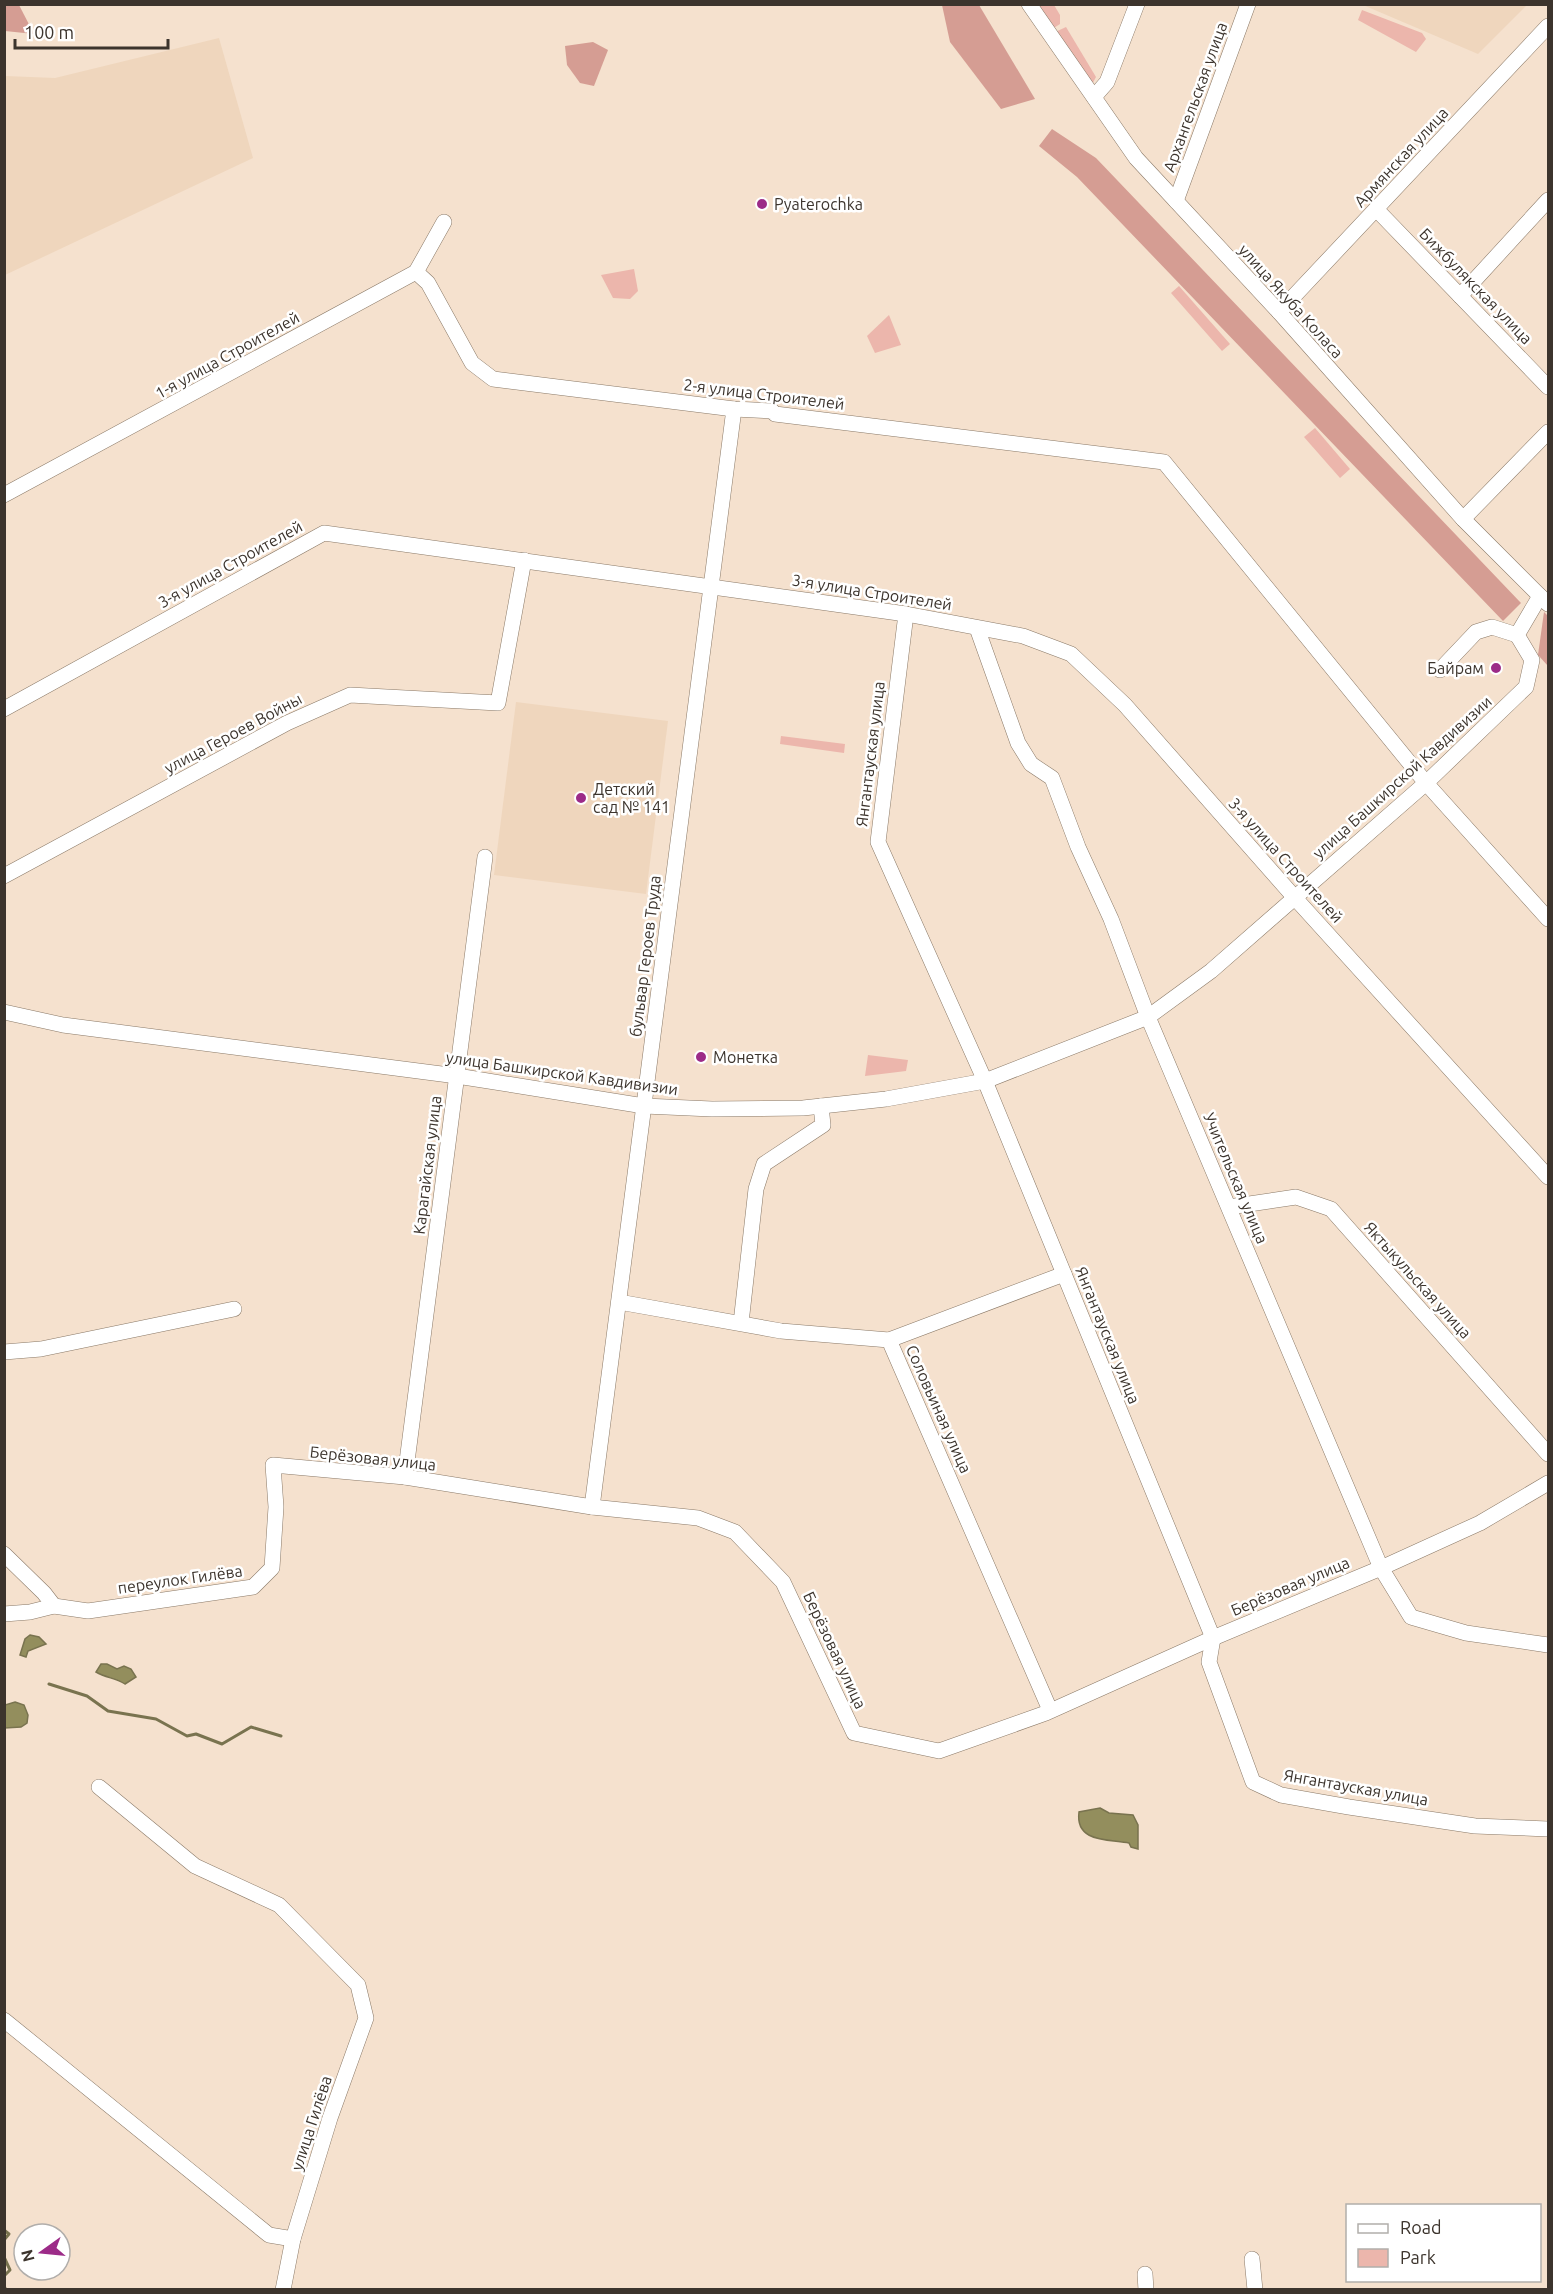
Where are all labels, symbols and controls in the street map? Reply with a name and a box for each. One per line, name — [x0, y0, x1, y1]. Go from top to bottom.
scale bar — [15, 12, 168, 50]
street label: Архангельская улица — [1159, 20, 1231, 174]
text: 100 m — [24, 22, 74, 42]
street label: Армянская улица — [1350, 104, 1452, 210]
place label: Pyaterochka — [774, 195, 863, 213]
marker: Pyaterochka — [755, 197, 769, 211]
street label: Бижбулякская улица — [1416, 224, 1536, 348]
street label: улица Якуба Коласа — [1235, 240, 1347, 362]
street label: 1-я улица Строителей — [152, 308, 302, 402]
street label: 2-я улица Строителей — [683, 375, 845, 413]
street label: 3-я улица Строителей — [155, 517, 305, 611]
street label: 3-я улица Строителей — [791, 570, 953, 614]
place label: Байрам — [1427, 659, 1484, 677]
marker: Байрам — [1489, 661, 1503, 675]
street label: Янгантауская улица — [852, 680, 888, 828]
street label: улица Героев Войны — [161, 689, 305, 777]
street label: улица Башкирской Кавдивизии — [1309, 692, 1495, 862]
place label: Детский сад № 141 — [593, 780, 670, 816]
marker: Детский сад № 141 — [574, 791, 588, 805]
street label: 3-я улица Строителей — [1225, 794, 1347, 926]
street label: бульвар Героев Труда — [626, 874, 664, 1038]
street label: улица Башкирской Кавдивизии — [445, 1048, 679, 1098]
place label: Монетка — [713, 1048, 778, 1066]
marker: Монетка — [694, 1050, 708, 1064]
street label: Карагайская улица — [410, 1095, 444, 1235]
street label: Учительская улица — [1200, 1110, 1272, 1246]
street label: Яктыкульская улица — [1361, 1218, 1475, 1342]
street label: Янгантауская улица — [1072, 1264, 1144, 1406]
street label: Соловьиная улица — [903, 1342, 975, 1476]
street label: Берёзовая улица — [309, 1442, 437, 1474]
street label: Берёзовая улица — [1228, 1553, 1352, 1619]
street label: переулок Гилёва — [117, 1561, 243, 1597]
street label: Берёзовая улица — [800, 1589, 870, 1711]
street label: Янгантауская улица — [1282, 1765, 1430, 1809]
street label: улица Гилёва — [287, 2073, 335, 2173]
legend — [1346, 2204, 1541, 2282]
text: Road — [1400, 2217, 1442, 2237]
north arrow — [12, 2222, 72, 2282]
text: Park — [1400, 2247, 1436, 2267]
text: N — [17, 2248, 38, 2264]

